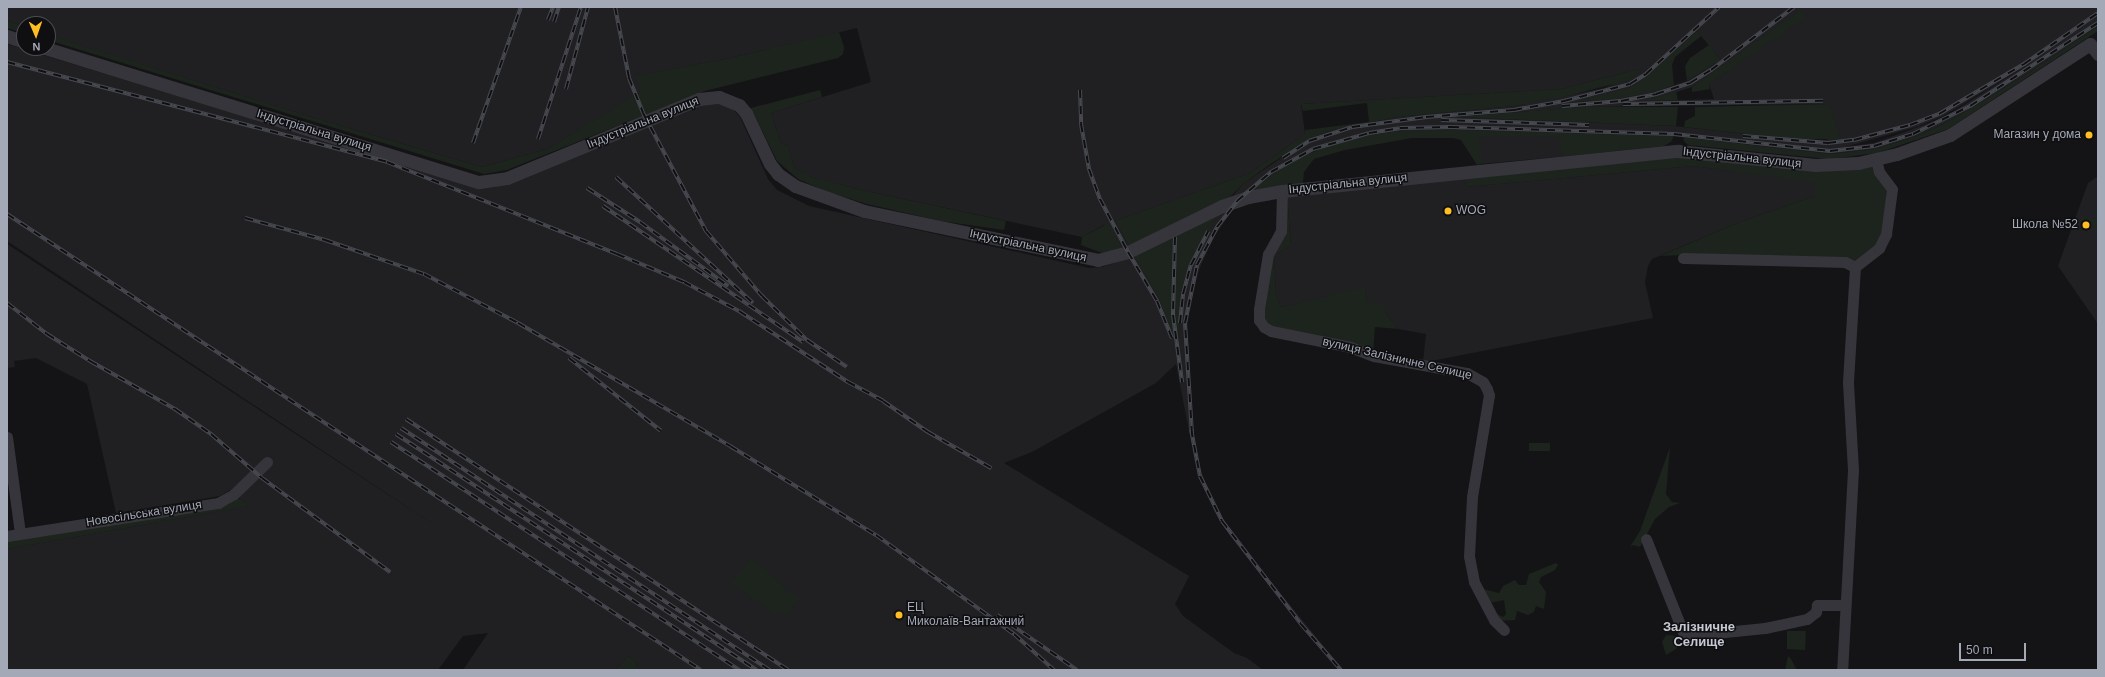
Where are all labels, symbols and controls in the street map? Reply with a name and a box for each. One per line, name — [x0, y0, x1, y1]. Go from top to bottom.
north arrow — [16, 16, 56, 56]
text: N — [32, 41, 41, 53]
street label: Індустріальна вулиця — [585, 94, 701, 152]
street label: Індустріальна вулиця — [255, 107, 373, 155]
place label: Магазин у дома — [1993, 128, 2081, 142]
marker: Магазин у дома — [2084, 130, 2094, 140]
street label: Індустріальна вулиця — [1682, 145, 1802, 171]
street label: Індустріальна вулиця — [1288, 171, 1408, 197]
place label: WOG — [1456, 204, 1486, 218]
marker: WOG — [1443, 206, 1453, 216]
place label: Школа №52 — [2012, 218, 2078, 232]
marker: Школа №52 — [2081, 220, 2091, 230]
street label: Індустріальна вулиця — [968, 227, 1088, 265]
street label: вулиця Залізничне Селище — [1321, 335, 1473, 383]
street label: Новосільська вулиця — [85, 498, 203, 530]
place label: ЕЦ Миколаїв-Вантажний — [907, 601, 1024, 629]
marker: ЕЦ Миколаїв-Вантажний — [894, 610, 904, 620]
district label: Залізничне Селище — [1663, 620, 1735, 651]
scale bar — [1961, 635, 2028, 661]
text: 50 m — [1966, 643, 1993, 657]

